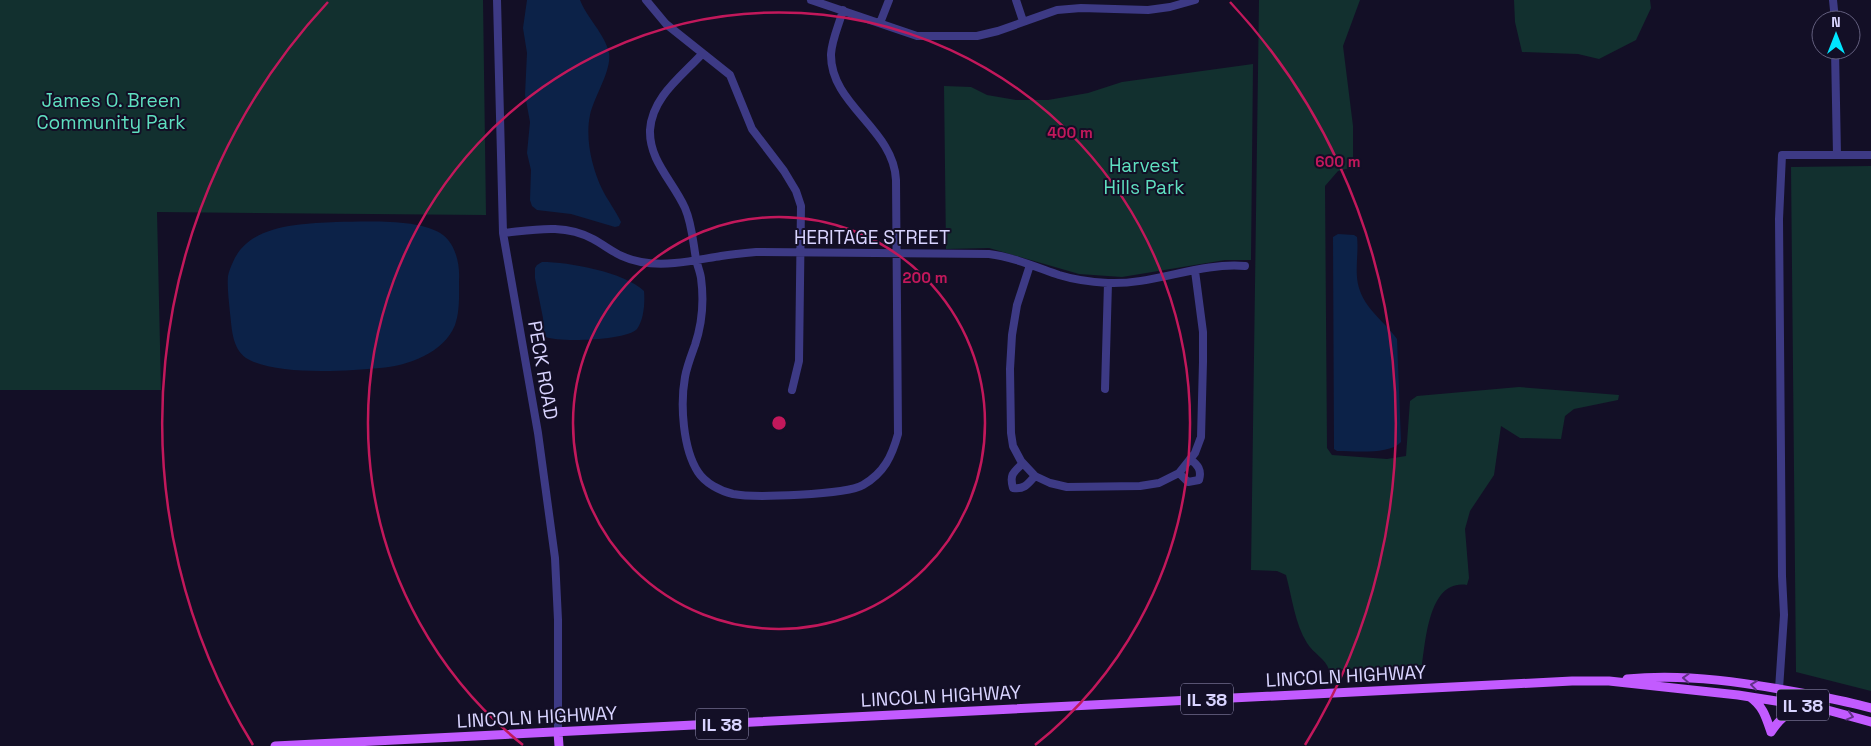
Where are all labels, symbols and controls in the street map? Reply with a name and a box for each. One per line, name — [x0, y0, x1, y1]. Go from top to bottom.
north arrow — [1811, 10, 1861, 60]
text: N — [1831, 13, 1841, 31]
park label: James O. Breen Community Park — [36, 88, 186, 135]
text: 400 m — [1047, 123, 1093, 142]
text: 600 m — [1315, 152, 1361, 171]
park label: Harvest Hills Park — [1104, 153, 1184, 200]
street label: HERITAGE STREET — [794, 225, 950, 250]
text: 200 m — [903, 268, 947, 287]
street label: PECK ROAD — [522, 319, 564, 421]
centre of rings — [770, 414, 788, 432]
street label: LINCOLN HIGHWAY — [1265, 659, 1427, 693]
one-way arrow — [1681, 673, 1689, 684]
street label: LINCOLN HIGHWAY — [860, 679, 1022, 713]
one-way arrow — [1750, 681, 1759, 691]
road number: IL 38 — [1181, 684, 1233, 714]
road number: IL 38 — [1777, 690, 1829, 720]
street label: LINCOLN HIGHWAY — [456, 700, 618, 734]
road number: IL 38 — [696, 709, 748, 740]
one-way arrow — [1846, 710, 1854, 721]

